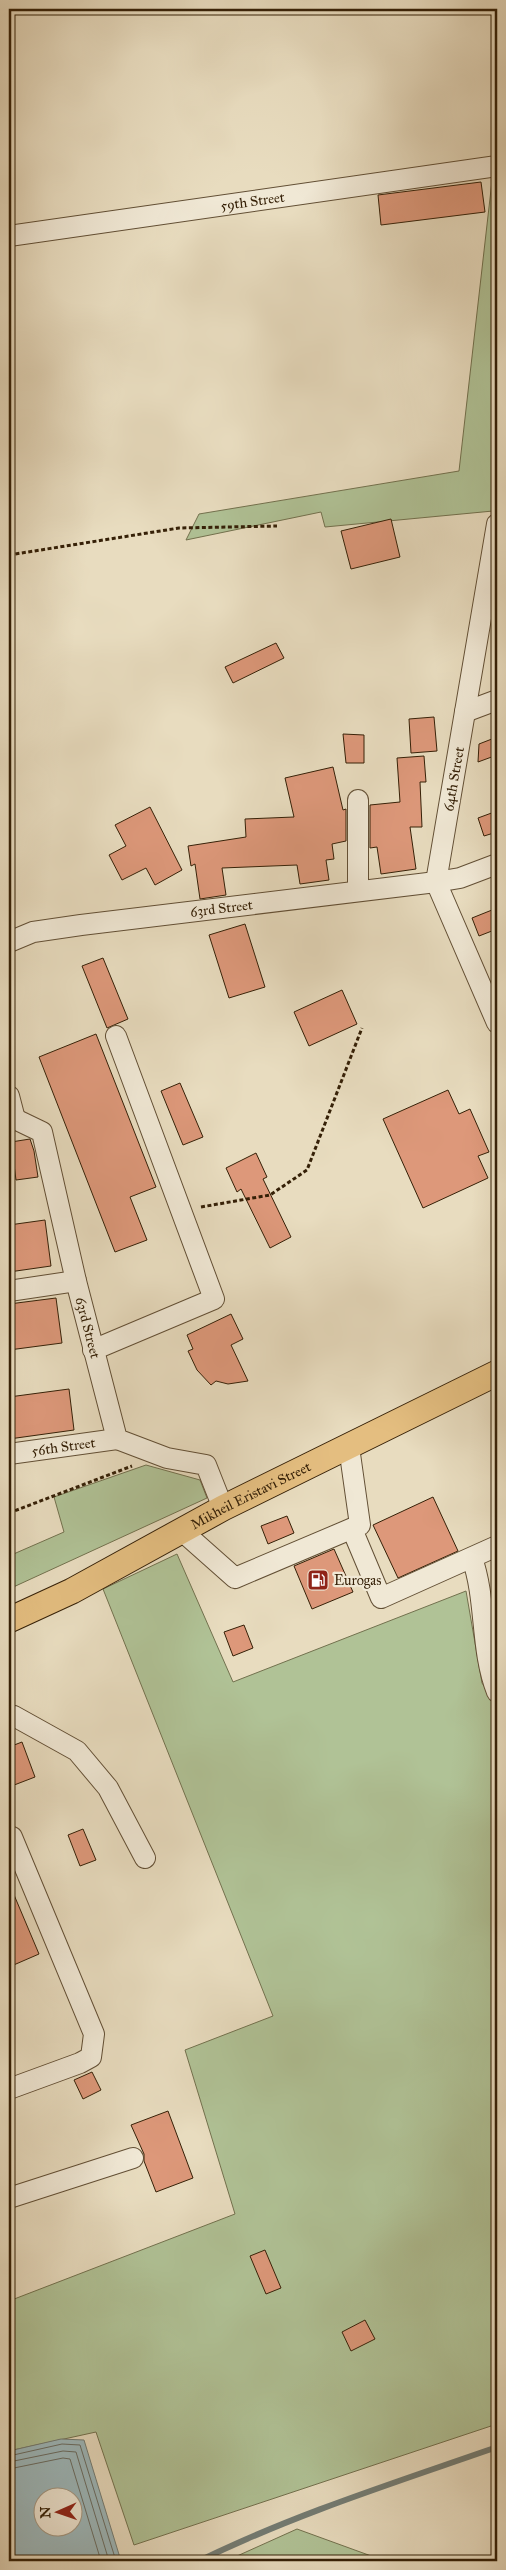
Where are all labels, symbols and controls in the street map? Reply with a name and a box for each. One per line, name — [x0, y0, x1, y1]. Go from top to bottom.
street label: 59th Street — [219, 188, 286, 214]
street label: 64th Street — [440, 745, 468, 813]
street label: 63rd Street — [189, 896, 254, 920]
street label: 63rd Street — [72, 1295, 104, 1360]
street label: 56th Street — [30, 1434, 97, 1459]
street label: Mikheil Eristavi Street — [187, 1458, 313, 1533]
fuel station icon: Eurogas — [306, 1568, 330, 1592]
place label: Eurogas — [334, 1572, 381, 1589]
north arrow — [32, 2488, 82, 2538]
text: N — [37, 2506, 54, 2519]

